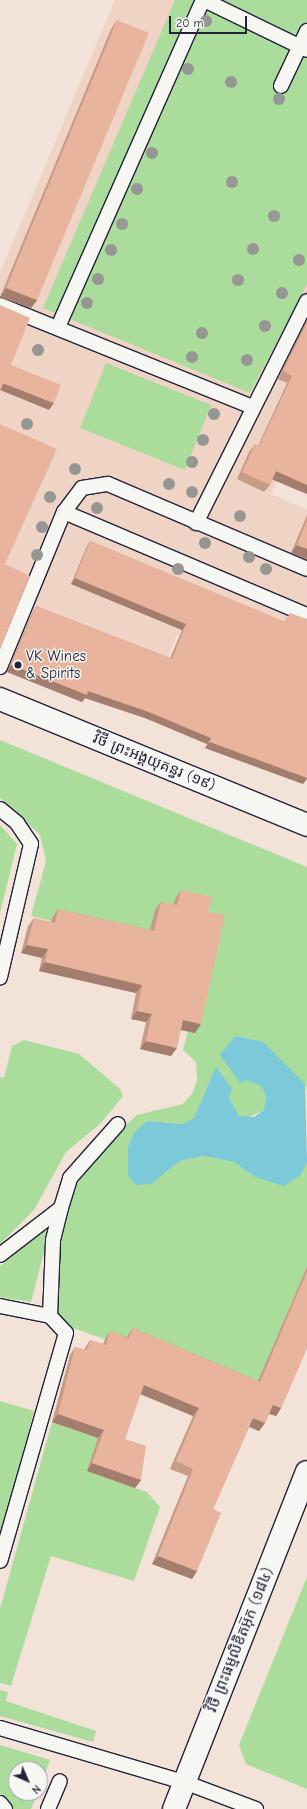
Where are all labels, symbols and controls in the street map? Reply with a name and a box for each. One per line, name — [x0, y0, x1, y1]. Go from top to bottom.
scale bar — [171, 8, 249, 34]
text: 20 m — [176, 16, 204, 30]
place label: VK Wines & Spirits — [26, 647, 86, 682]
marker: VK Wines & Spirits — [13, 660, 23, 670]
street label: វិថី ព្រះអង្គយុគន្ធរ (១៩) — [90, 729, 218, 795]
street label: វិថី ព្រះធម្មលិខិតអ៊ុក (១៨៤) — [203, 1565, 277, 1715]
north arrow — [8, 1761, 48, 1801]
text: N — [29, 1782, 43, 1796]

